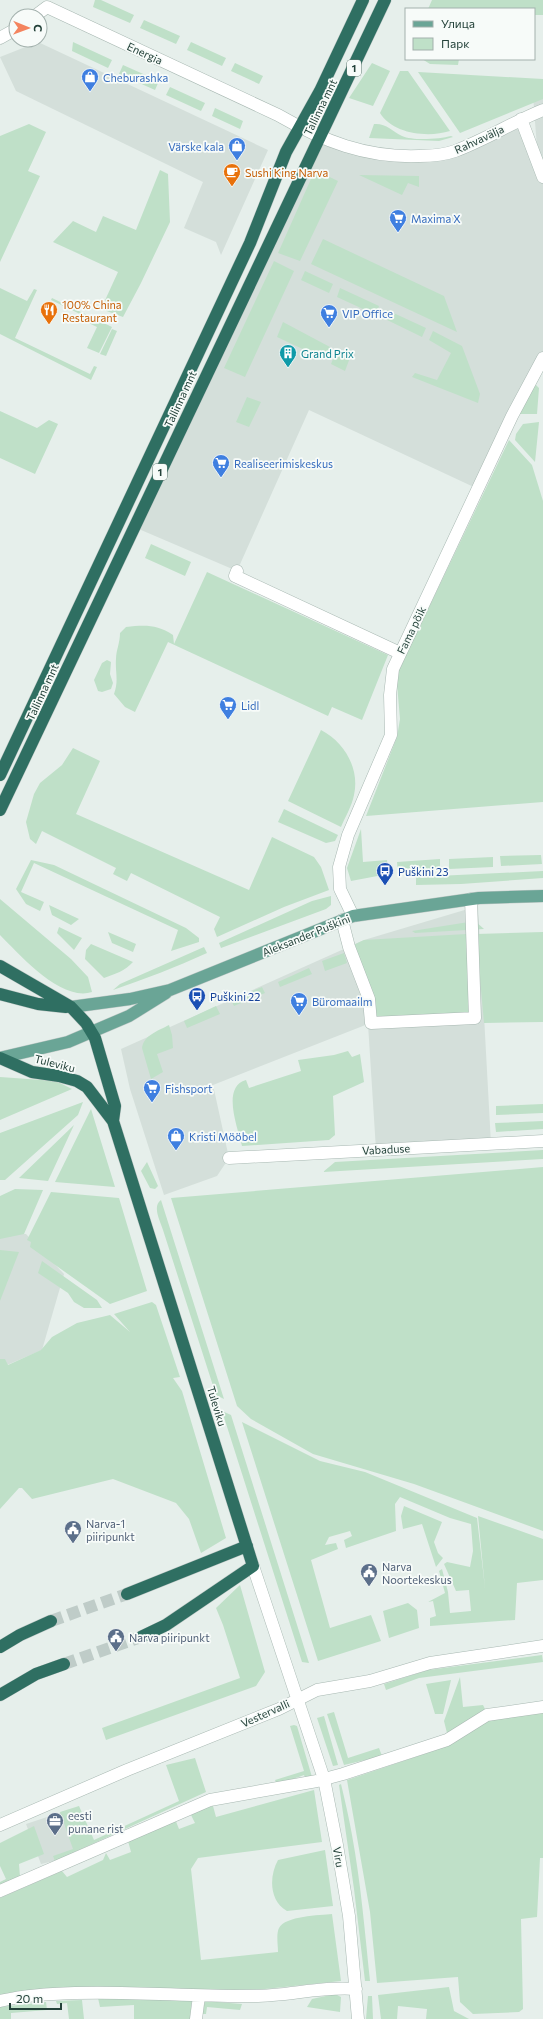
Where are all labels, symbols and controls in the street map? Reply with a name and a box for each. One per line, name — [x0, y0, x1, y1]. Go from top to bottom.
north arrow — [8, 8, 48, 48]
legend — [405, 8, 535, 60]
text: Улица — [441, 16, 475, 30]
text: С — [32, 24, 45, 33]
text: Парк — [441, 36, 470, 50]
street label: Energia — [125, 39, 165, 67]
road number: 1 — [347, 60, 361, 76]
shop icon: Cheburashka — [80, 67, 100, 92]
place label: Cheburashka — [103, 71, 168, 84]
street label: Tallinna mnt — [301, 76, 339, 137]
street label: Rahvavälja — [452, 122, 506, 156]
shop icon: Värske kala — [227, 136, 247, 161]
place label: Värske kala — [168, 140, 224, 153]
cafe icon: Sushi King Narva — [222, 162, 242, 187]
place label: Sushi King Narva — [245, 166, 328, 179]
supermarket icon: Maxima X — [388, 208, 408, 233]
place label: Maxima X — [411, 212, 461, 225]
place label: 100% China Restaurant — [62, 298, 122, 324]
restaurant icon: 100% China Restaurant — [39, 300, 59, 325]
supermarket icon: VIP Office — [319, 303, 339, 328]
place label: VIP Office — [342, 307, 393, 320]
building icon: Grand Prix — [278, 343, 298, 368]
place label: Grand Prix — [301, 347, 354, 360]
street label: Tallinna mnt — [161, 368, 199, 429]
supermarket icon: Realiseerimiskeskus — [211, 453, 231, 478]
place label: Realiseerimiskeskus — [234, 457, 333, 470]
road number: 1 — [153, 464, 167, 480]
street label: Fama põik — [394, 604, 428, 656]
street label: Tallinna mnt — [23, 661, 61, 722]
supermarket icon: Lidl — [218, 695, 238, 720]
place label: Lidl — [241, 699, 259, 712]
bus stop icon: Puškini 23 — [375, 861, 395, 886]
place label: Puškini 23 — [398, 865, 448, 878]
street label: Aleksander Puškini — [260, 911, 352, 959]
bus stop icon: Puškini 22 — [187, 986, 207, 1011]
place label: Puškini 22 — [210, 990, 260, 1003]
supermarket icon: Büromaailm — [289, 991, 309, 1016]
place label: Büromaailm — [312, 995, 372, 1008]
street label: Tuleviku — [33, 1052, 77, 1074]
supermarket icon: Fishsport — [142, 1078, 162, 1103]
place label: Fishsport — [165, 1082, 213, 1095]
shop icon: Kristi Mööbel — [166, 1126, 186, 1151]
place label: Kristi Mööbel — [189, 1130, 257, 1143]
street label: Vabaduse — [362, 1141, 411, 1157]
street label: Tuleviku — [205, 1384, 229, 1428]
place label: Narva-1 piiripunkt — [86, 1517, 135, 1543]
public building icon: Narva-1 piiripunkt — [63, 1519, 83, 1544]
place label: Narva Noortekeskus — [382, 1560, 452, 1586]
public building icon: Narva Noortekeskus — [359, 1562, 379, 1587]
public building icon: Narva piiripunkt — [106, 1627, 126, 1652]
place label: Narva piiripunkt — [129, 1631, 210, 1644]
street label: Vestervalli — [239, 1696, 292, 1729]
place label: eesti punane rist — [68, 1809, 124, 1835]
office icon: eesti punane rist — [45, 1811, 65, 1836]
street label: Viru — [331, 1846, 347, 1868]
scale bar — [10, 1985, 61, 2011]
text: 20 m — [16, 1991, 43, 2005]

